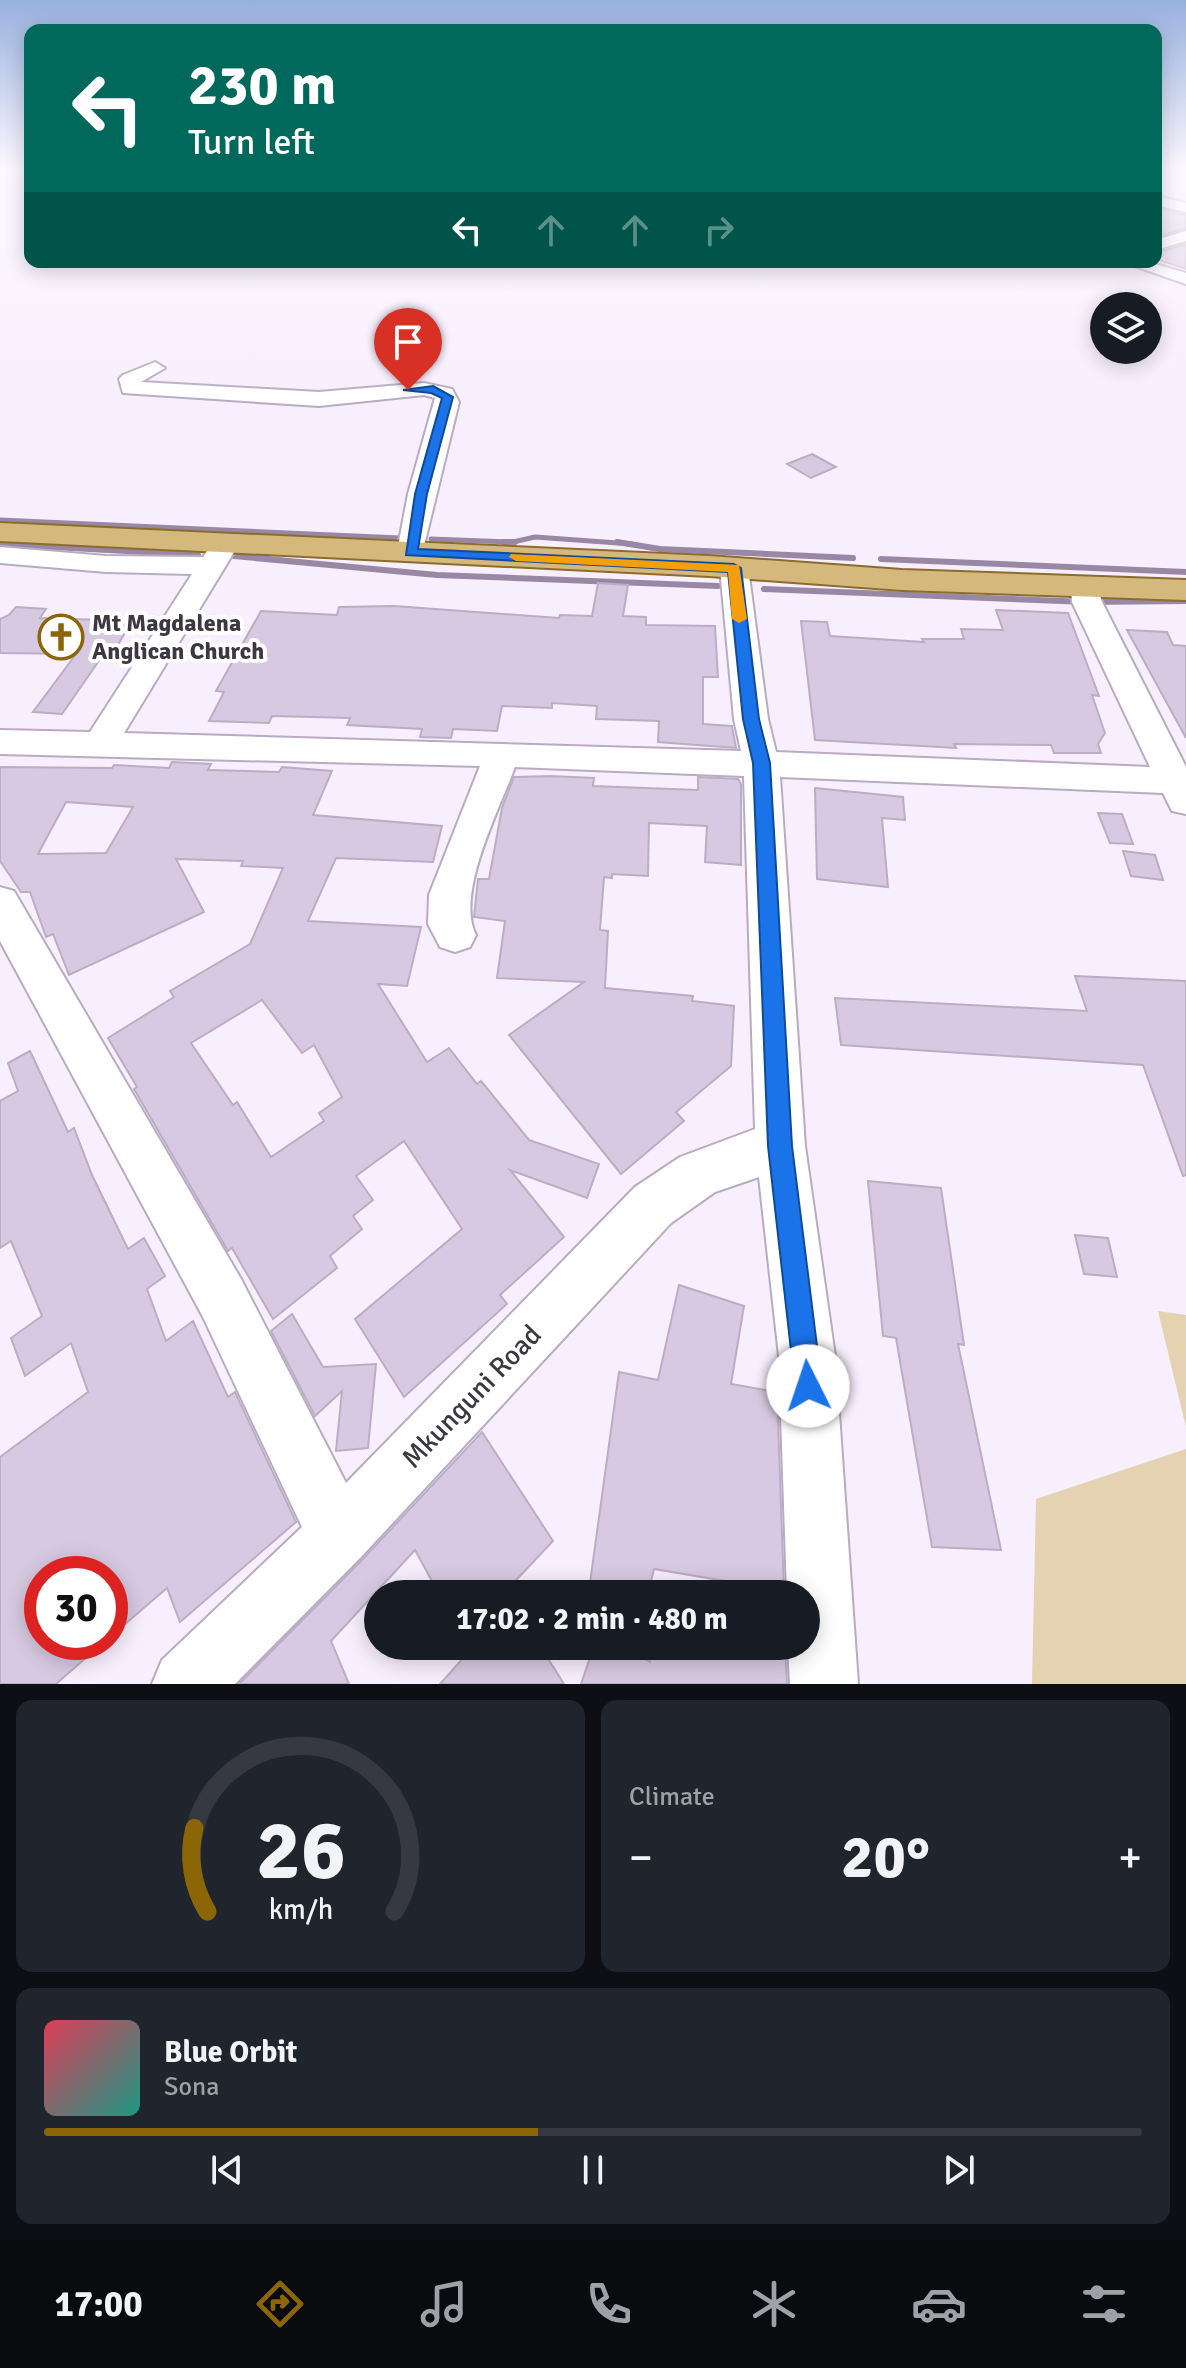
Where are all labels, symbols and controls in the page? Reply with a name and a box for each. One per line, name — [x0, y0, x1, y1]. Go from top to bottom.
text: 230 m — [188, 51, 336, 120]
icon: left — [56, 56, 160, 160]
text: Turn left — [188, 120, 315, 165]
icon: left — [445, 208, 489, 252]
icon: ahead — [529, 208, 573, 252]
icon: ahead — [613, 208, 657, 252]
icon: right — [697, 208, 741, 252]
map controls — [1090, 292, 1162, 364]
button: layers — [1090, 292, 1162, 364]
pin — [374, 308, 442, 390]
icon: arrive — [386, 320, 430, 364]
place label: Mt Magdalena Anglican Church — [92, 608, 264, 666]
church icon: Mt Magdalena Anglican Church — [37, 613, 85, 661]
street label: Mkunguni Road — [395, 1318, 548, 1475]
position arrow — [766, 1344, 850, 1428]
speed limit sign: 30 — [24, 1556, 128, 1660]
text: 17:02 · 2 min · 480 m — [456, 1601, 728, 1638]
text: Climate — [629, 1781, 715, 1813]
text: 26 — [256, 1800, 345, 1902]
text: 20° — [841, 1821, 930, 1895]
text: − — [629, 1831, 653, 1885]
text: + — [1118, 1831, 1142, 1885]
text: km/h — [268, 1892, 333, 1927]
text: Blue Orbit — [164, 2034, 297, 2071]
text: Sona — [164, 2071, 219, 2103]
icon: previous — [205, 2148, 249, 2192]
icon: pause — [571, 2148, 615, 2192]
icon: next — [937, 2148, 981, 2192]
icon: directions — [252, 2276, 308, 2332]
icon: music — [416, 2276, 472, 2332]
icon: phone — [581, 2276, 637, 2332]
icon: climate — [746, 2276, 802, 2332]
icon: car — [911, 2276, 967, 2332]
icon: filters — [1076, 2276, 1132, 2332]
text: 17:00 — [54, 2282, 143, 2327]

